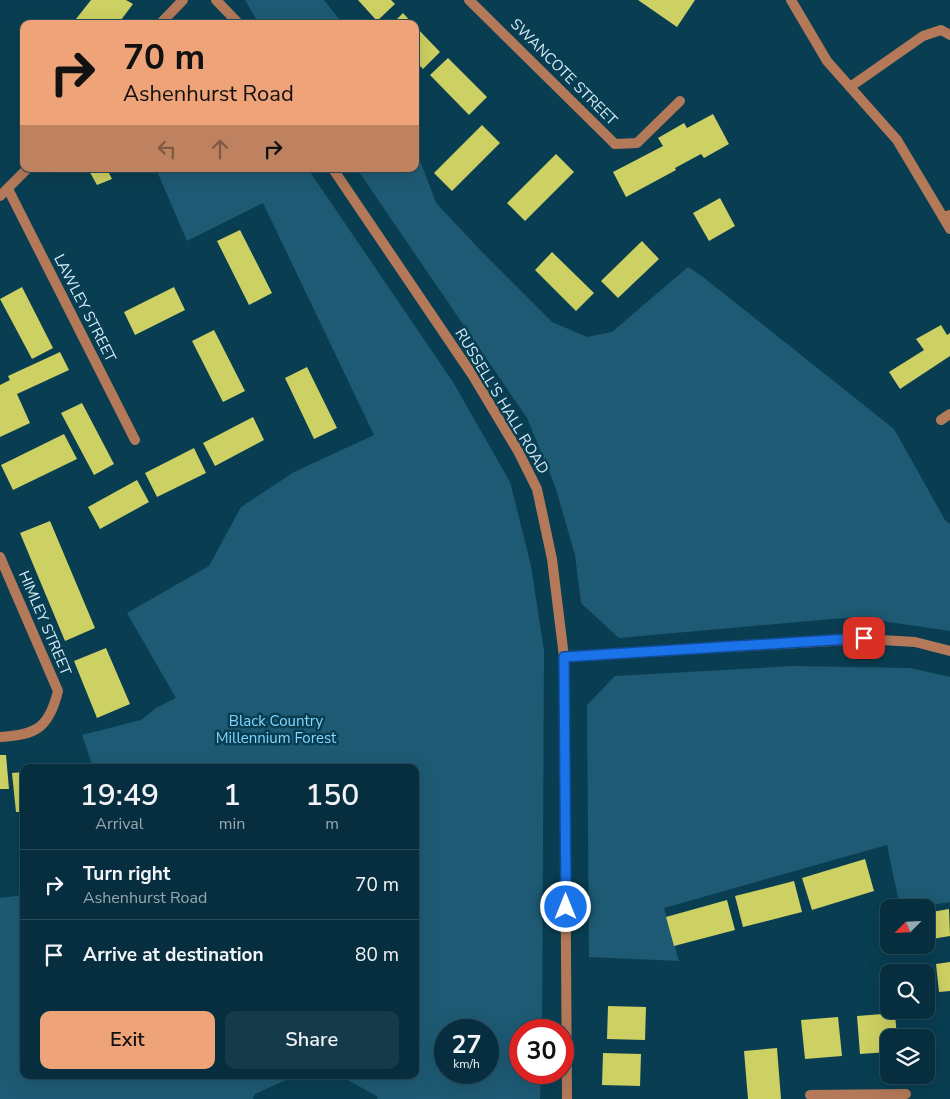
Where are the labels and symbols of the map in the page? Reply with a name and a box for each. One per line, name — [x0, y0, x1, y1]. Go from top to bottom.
street label: SWANCOTE STREET — [506, 14, 622, 130]
street label: LAWLEY STREET — [49, 251, 121, 365]
street label: RUSSELL'S HALL ROAD — [451, 324, 553, 478]
street label: HIMLEY STREET — [14, 568, 76, 678]
pin — [843, 617, 885, 659]
park label: Black Country Millennium Forest — [216, 711, 337, 748]
position arrow — [539, 880, 591, 932]
north arrow — [880, 899, 935, 954]
speed limit sign: 30 — [509, 1019, 574, 1084]

